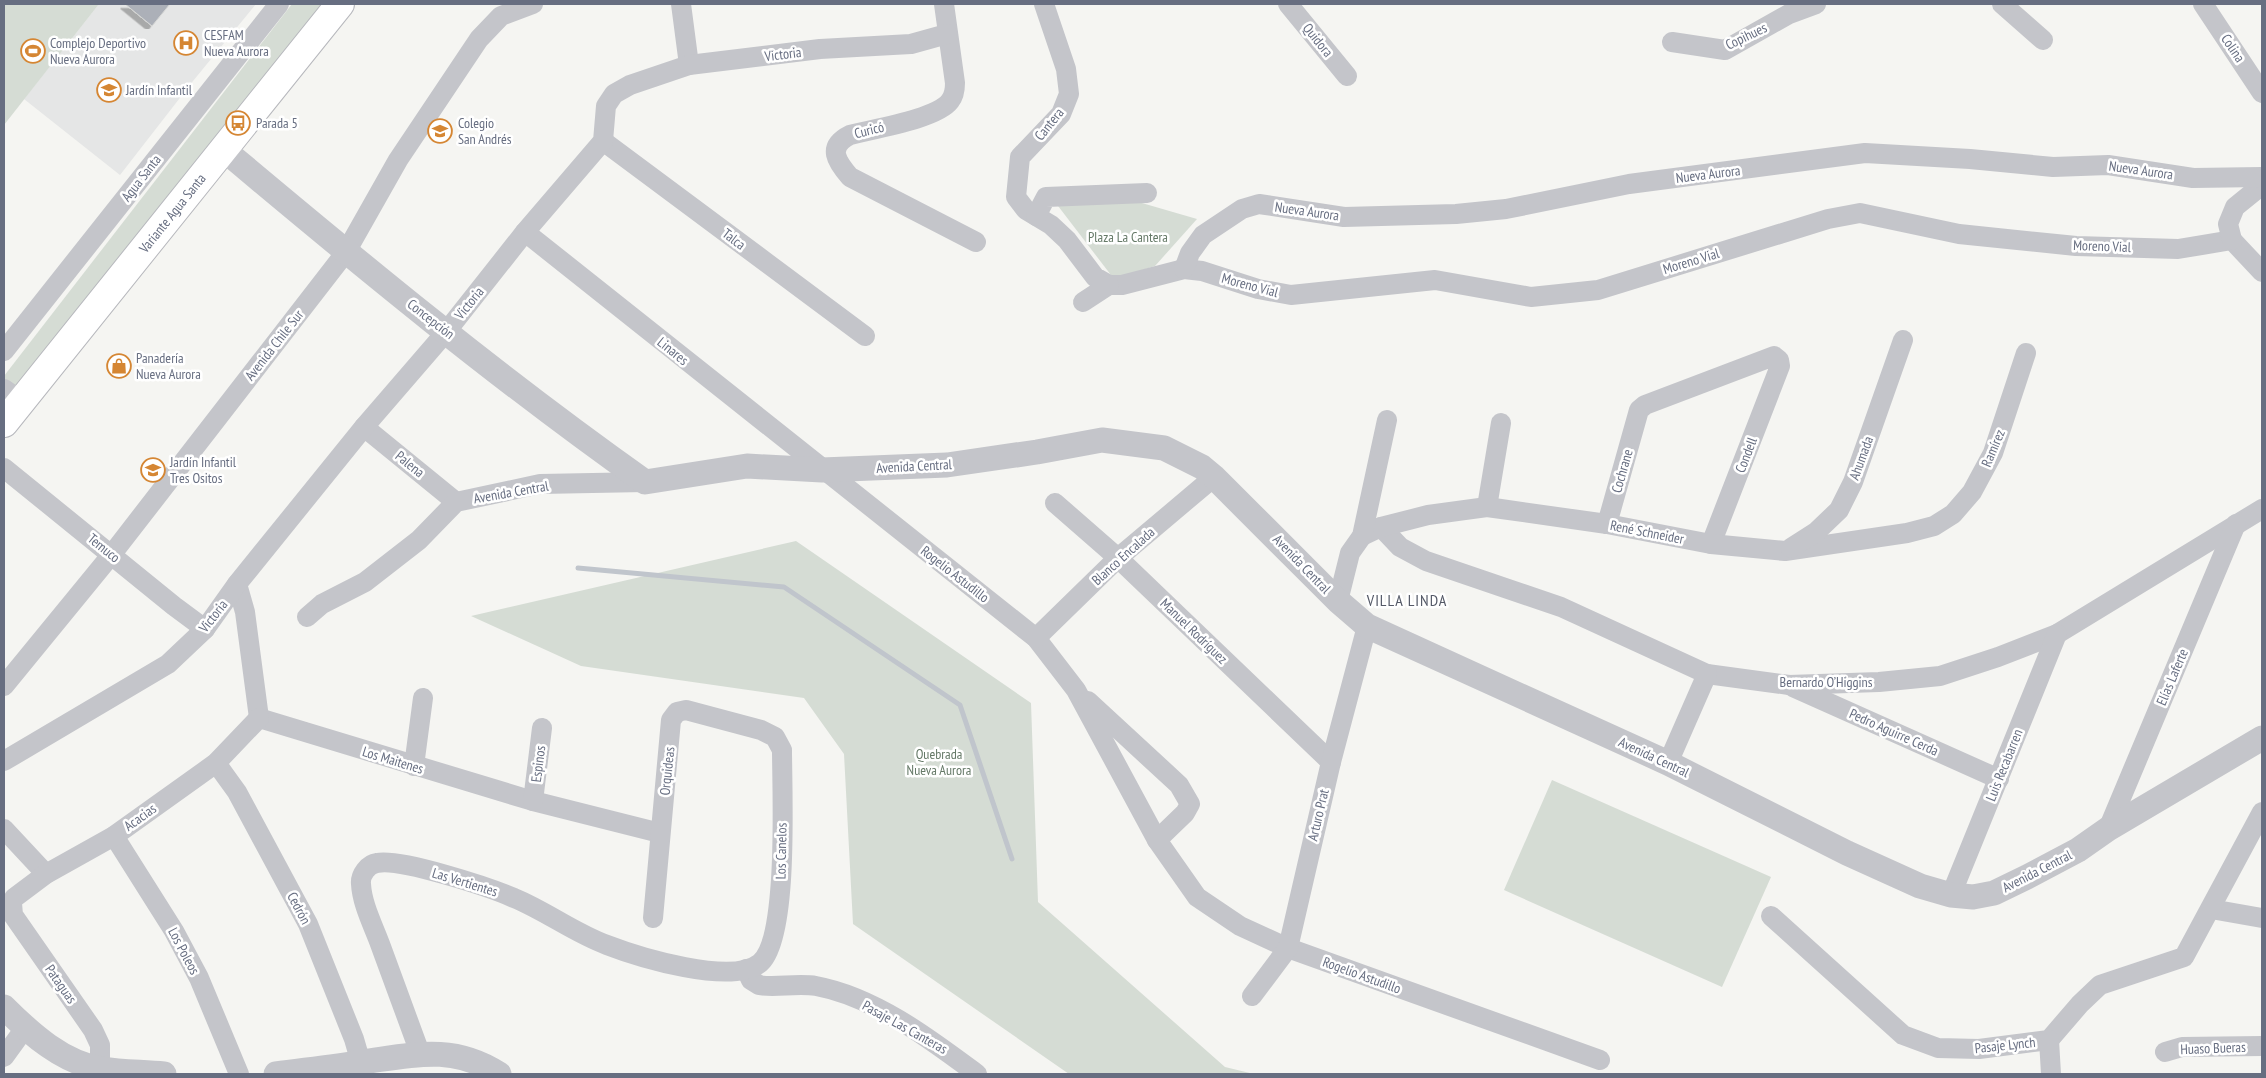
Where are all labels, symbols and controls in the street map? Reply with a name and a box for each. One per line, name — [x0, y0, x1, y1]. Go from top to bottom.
street label: Copihues — [1722, 18, 1770, 54]
street label: Quidora — [1299, 19, 1337, 61]
place label: CESFAM Nueva Aurora — [204, 26, 269, 60]
hospital icon: CESFAM Nueva Aurora — [173, 30, 199, 56]
street label: Colina — [2217, 30, 2249, 66]
place label: Complejo Deportivo Nueva Aurora — [50, 34, 146, 68]
sports icon: Complejo Deportivo Nueva Aurora — [20, 38, 46, 64]
street label: Victoria — [763, 43, 802, 65]
school or university icon: Jardín Infantil — [96, 77, 122, 103]
place label: Jardín Infantil — [125, 81, 193, 99]
street label: Cantera — [1030, 104, 1068, 144]
bus stop icon: Parada 5 — [225, 110, 251, 136]
place label: Parada 5 — [256, 114, 298, 132]
place label: Colegio San Andrés — [458, 114, 512, 148]
school or university icon: Colegio San Andrés — [427, 118, 453, 144]
street label: Curicó — [852, 118, 886, 142]
street label: Agua Santa — [117, 151, 165, 205]
street label: Nueva Aurora — [2108, 157, 2174, 183]
street label: Nueva Aurora — [1675, 161, 1741, 187]
street label: Variante Agua Santa — [134, 170, 210, 257]
street label: Nueva Aurora — [1274, 198, 1340, 224]
street label: Talca — [719, 224, 749, 254]
park label: Plaza La Cantera — [1088, 228, 1168, 246]
street label: Moreno Vial — [2073, 236, 2132, 256]
street label: Moreno Vial — [1661, 244, 1722, 278]
street label: Moreno Vial — [1220, 269, 1281, 301]
street label: Victoria — [450, 283, 488, 324]
street label: Concepción — [404, 295, 458, 343]
street label: Avenida Chile Sur — [241, 306, 307, 384]
street label: Linares — [654, 333, 692, 369]
place label: Panadería Nueva Aurora — [136, 349, 201, 383]
shop icon: Panadería Nueva Aurora — [106, 353, 132, 379]
street label: Ramírez — [1977, 427, 2009, 469]
street label: Condell — [1731, 434, 1761, 475]
street label: Ahumada — [1845, 434, 1877, 482]
street label: Palena — [392, 447, 428, 481]
street label: Cochrane — [1607, 447, 1637, 495]
place label: Jardín Infantil Tres Ositos — [169, 453, 237, 487]
street label: Avenida Central — [876, 455, 953, 477]
school or university icon: Jardín Infantil Tres Ositos — [140, 457, 166, 483]
street label: Avenida Central — [472, 476, 551, 507]
street label: René Schneider — [1609, 516, 1686, 548]
street label: Blanco Encalada — [1088, 523, 1158, 589]
street label: Temuco — [84, 529, 124, 567]
street label: Avenida Central — [1269, 531, 1335, 598]
street label: Rogelio Astudillo — [917, 542, 993, 606]
district label: VILLA LINDA — [1366, 590, 1447, 610]
street label: Manuel Rodríguez — [1157, 594, 1231, 668]
street label: Victoria — [194, 596, 231, 637]
street label: Elías Laferte — [2152, 646, 2192, 708]
street label: Bernardo O’Higgins — [1780, 673, 1873, 691]
street label: Pedro Aguirre Cerda — [1847, 704, 1941, 760]
street label: Luis Recabarren — [1981, 726, 2027, 804]
street label: Avenida Central — [1616, 733, 1693, 781]
street label: Los Maitenes — [360, 742, 426, 778]
street label: Espinos — [527, 744, 549, 783]
park label: Quebrada Nueva Aurora — [907, 745, 971, 779]
street label: Orquideas — [655, 746, 679, 796]
street label: Arturo Prat — [1303, 787, 1333, 843]
street label: Acacias — [120, 799, 160, 835]
street label: Los Canelos — [772, 822, 790, 880]
street label: Avenida Central — [1999, 845, 2075, 896]
street label: Las Vertientes — [430, 864, 500, 901]
street label: Cedrón — [283, 889, 315, 927]
street label: Los Poleos — [164, 924, 204, 978]
street label: Rogelio Astudillo — [1320, 953, 1404, 997]
street label: Pataguas — [41, 961, 81, 1007]
street label: Pasaje Las Canteras — [859, 996, 951, 1058]
street label: Pasaje Lynch — [1974, 1033, 2036, 1057]
street label: Huaso Bueras — [2180, 1038, 2246, 1058]

